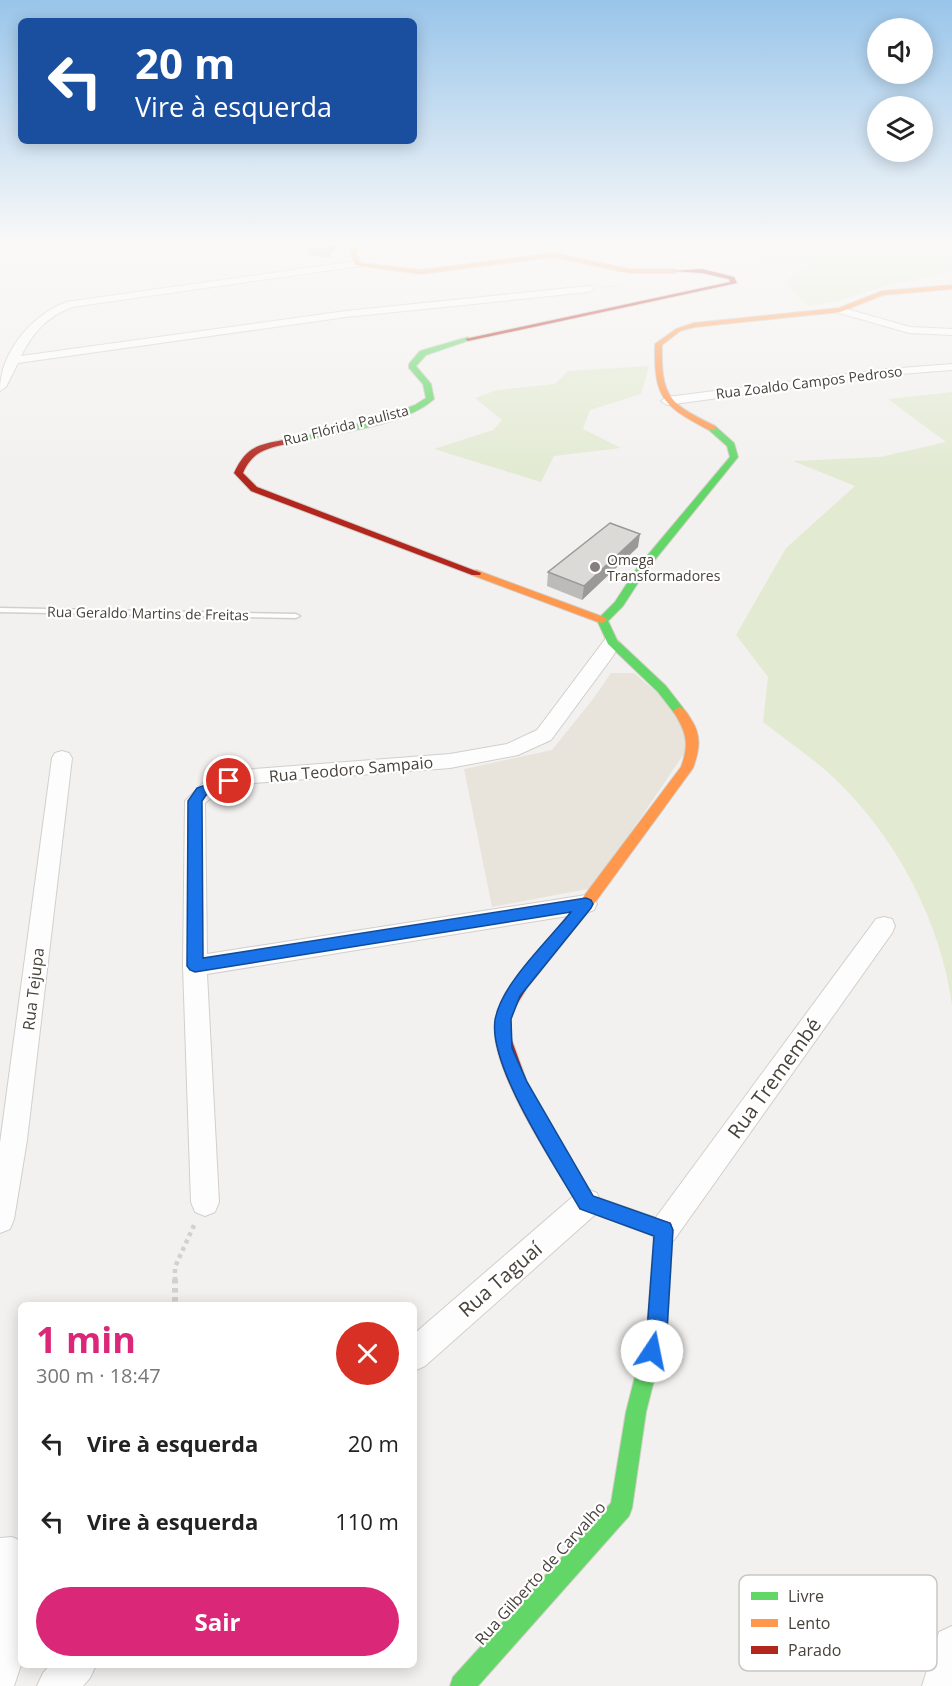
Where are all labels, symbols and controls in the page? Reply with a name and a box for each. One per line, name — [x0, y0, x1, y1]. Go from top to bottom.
map controls — [867, 18, 933, 162]
button: sound — [867, 18, 933, 84]
text: 20 m — [135, 34, 235, 91]
icon: left — [36, 42, 114, 120]
text: Vire à esquerda — [135, 88, 332, 125]
button: layers — [867, 96, 933, 162]
street label: Rua Zoaldo Campos Pedroso — [715, 361, 903, 403]
street label: Rua Flórida Paulista — [281, 400, 411, 450]
place label: Omega Transformadores — [607, 550, 721, 585]
marker: Omega Transformadores — [588, 560, 602, 574]
street label: Rua Geraldo Martins de Freitas — [47, 602, 249, 624]
street label: Rua Teodoro Sampaio — [268, 751, 434, 787]
pin — [203, 755, 254, 806]
icon: arrive — [212, 764, 245, 797]
street label: Rua Tejupa — [17, 946, 49, 1032]
street label: Rua Tremembé — [721, 1012, 827, 1144]
street label: Rua Taguaí — [453, 1235, 548, 1323]
text: 1 min — [36, 1315, 136, 1364]
position arrow — [620, 1319, 684, 1383]
button: close — [336, 1322, 399, 1385]
text: 300 m · 18:47 — [36, 1362, 161, 1389]
icon: left — [36, 1427, 69, 1460]
text: Vire à esquerda — [87, 1428, 258, 1458]
text: 20 m — [348, 1428, 399, 1458]
street label: Rua Gilberto de Carvalho — [470, 1497, 610, 1649]
icon: left — [36, 1505, 69, 1538]
text: Vire à esquerda — [87, 1506, 258, 1536]
text: 110 m — [335, 1506, 399, 1536]
legend — [739, 1575, 937, 1671]
text: Livre — [788, 1585, 824, 1607]
button: Sair — [36, 1587, 399, 1656]
text: Lento — [788, 1612, 830, 1634]
text: Parado — [788, 1639, 841, 1661]

